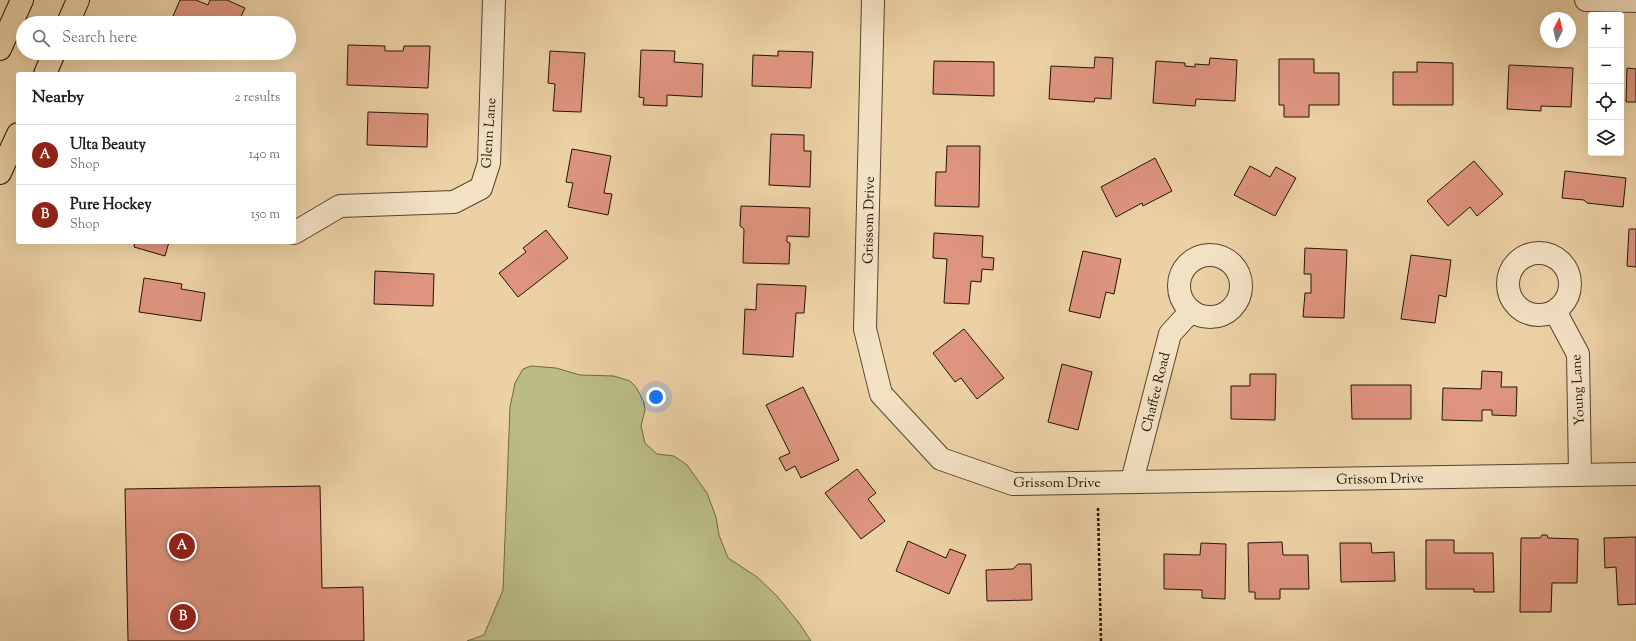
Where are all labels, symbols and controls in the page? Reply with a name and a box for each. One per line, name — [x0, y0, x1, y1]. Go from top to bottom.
north arrow — [1540, 12, 1576, 48]
map controls — [1588, 12, 1624, 156]
button: + — [1588, 12, 1624, 48]
search box — [16, 16, 296, 60]
icon: search — [30, 27, 52, 49]
text: Search here — [62, 28, 137, 49]
button: − — [1588, 48, 1624, 84]
button: locate — [1588, 84, 1624, 120]
text: Nearby — [32, 86, 84, 110]
text: 2 results — [235, 89, 280, 107]
street label: Glenn Lane — [478, 97, 502, 169]
button: layers — [1588, 120, 1624, 156]
text: Ulta Beauty — [70, 135, 146, 156]
text: A — [40, 146, 50, 164]
text: 140 m — [249, 146, 280, 164]
text: Shop — [70, 156, 99, 174]
street label: Grissom Drive — [859, 176, 881, 264]
text: Pure Hockey — [70, 195, 152, 216]
text: B — [41, 206, 49, 224]
text: 150 m — [251, 206, 280, 224]
text: Shop — [70, 216, 99, 234]
street label: Chaffee Road — [1137, 350, 1177, 435]
street label: Young Lane — [1567, 354, 1591, 426]
your location — [646, 387, 666, 407]
street label: Grissom Drive — [1336, 469, 1424, 491]
street label: Grissom Drive — [1013, 474, 1101, 494]
pin: A — [169, 531, 195, 561]
pin: B — [170, 602, 196, 632]

